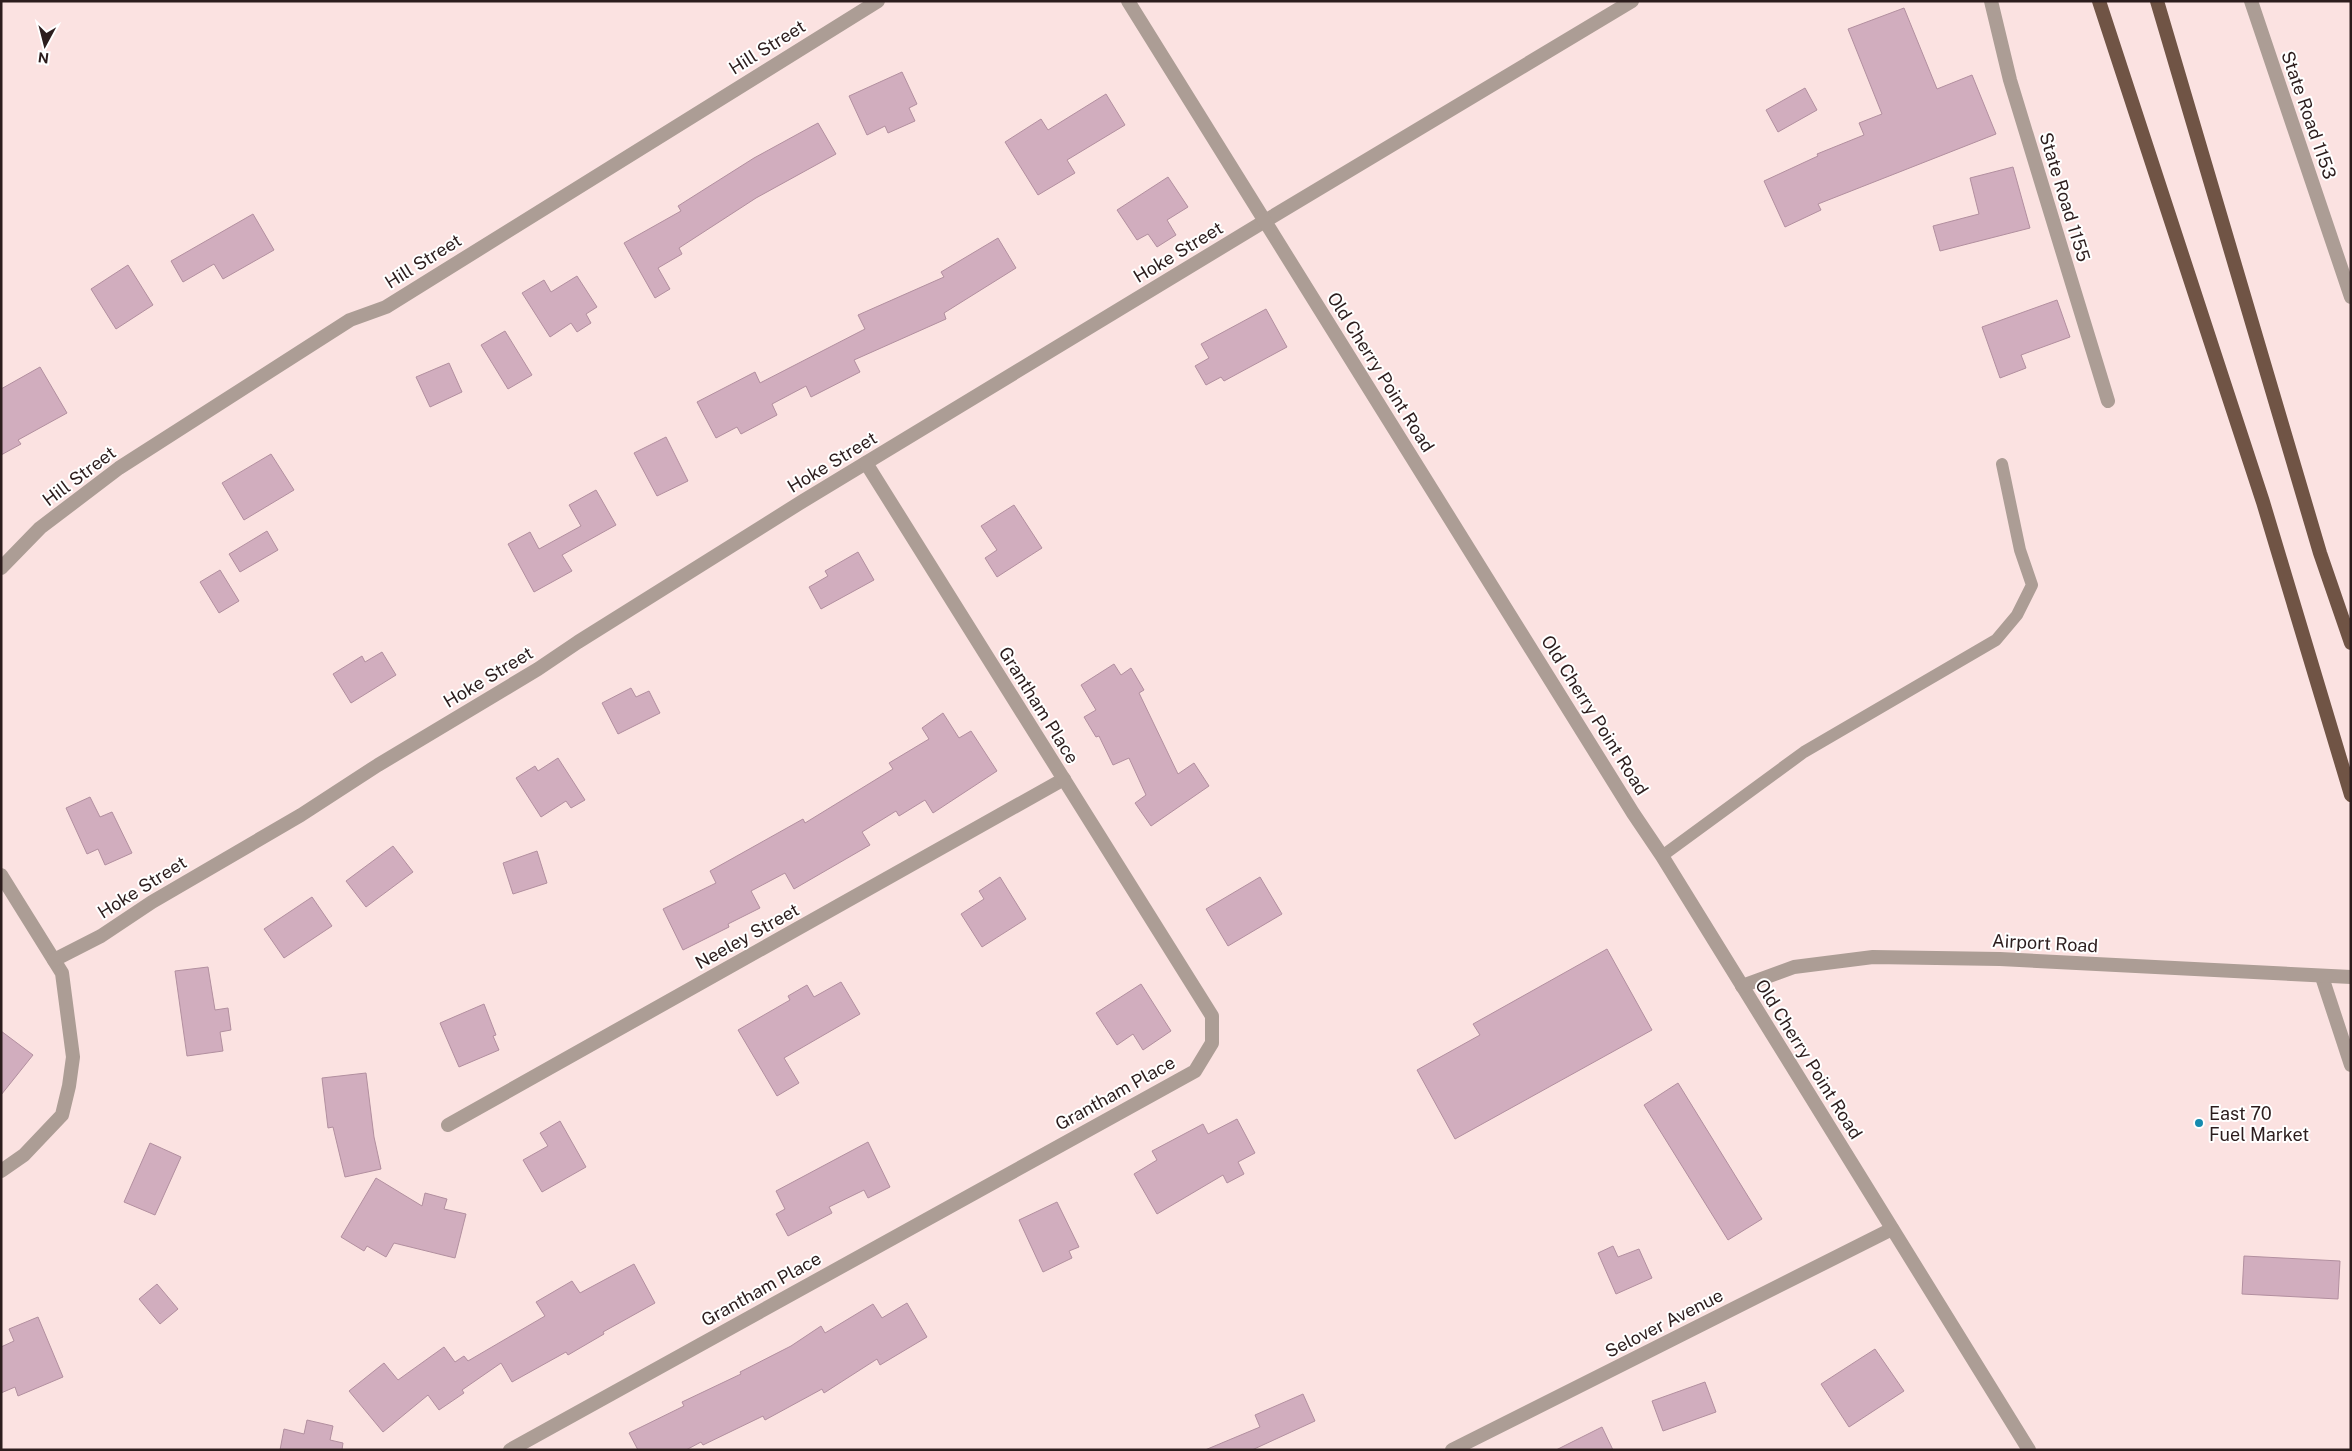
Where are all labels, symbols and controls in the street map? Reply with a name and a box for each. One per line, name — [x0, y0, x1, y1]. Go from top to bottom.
street label: Hill Street — [725, 15, 809, 79]
north arrow — [20, 20, 70, 70]
street label: State Road 1153 — [2277, 48, 2341, 182]
text: N — [37, 49, 50, 67]
street label: State Road 1155 — [2035, 130, 2095, 264]
street label: Hoke Street — [1129, 217, 1227, 287]
street label: Hill Street — [381, 229, 465, 293]
street label: Old Cherry Point Road — [1323, 288, 1439, 456]
street label: Hoke Street — [783, 427, 881, 497]
street label: Hill Street — [38, 442, 120, 510]
street label: Old Cherry Point Road — [1537, 631, 1653, 799]
street label: Hoke Street — [439, 642, 537, 712]
street label: Grantham Place — [995, 643, 1083, 767]
street label: Hoke Street — [94, 851, 190, 923]
street label: Neeley Street — [691, 899, 803, 973]
street label: Airport Road — [1991, 930, 2099, 956]
street label: Old Cherry Point Road — [1751, 975, 1867, 1143]
street label: Grantham Place — [1051, 1051, 1179, 1135]
place label: East 70 Fuel Market — [2209, 1103, 2309, 1145]
marker: East 70 Fuel Market — [2193, 1117, 2205, 1129]
street label: Grantham Place — [697, 1247, 825, 1331]
street label: Selover Avenue — [1601, 1284, 1727, 1362]

